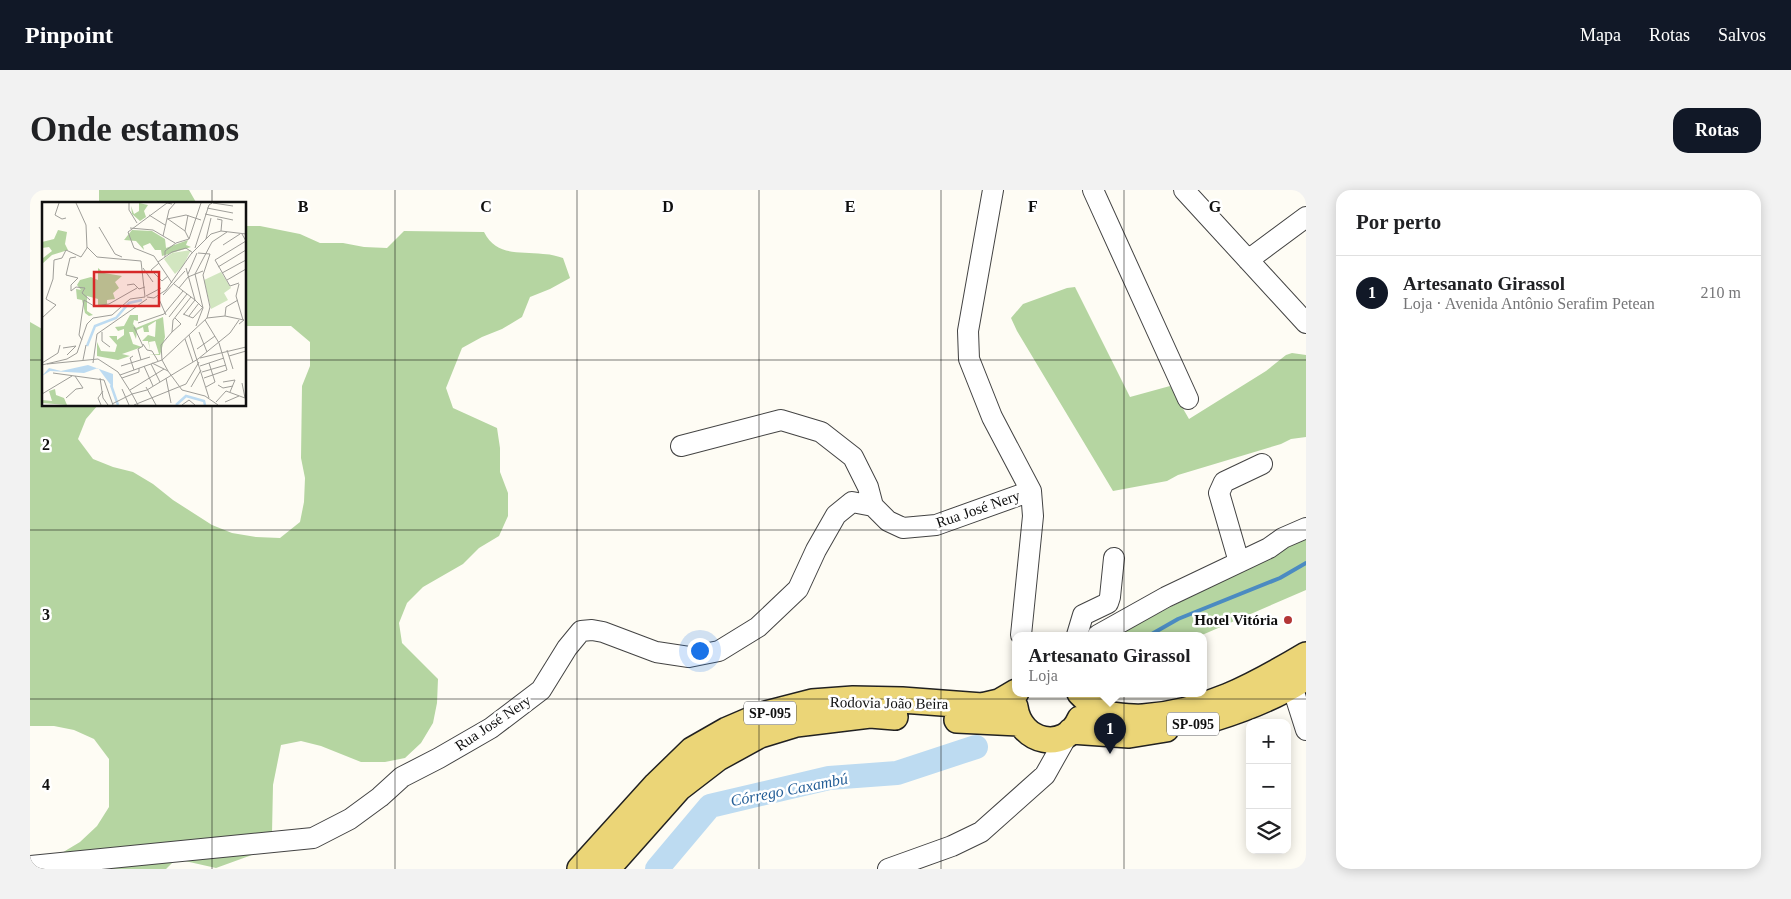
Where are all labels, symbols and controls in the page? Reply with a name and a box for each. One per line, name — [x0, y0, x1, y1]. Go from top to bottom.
text: Pinpoint — [25, 22, 113, 48]
text: Mapa — [1580, 25, 1621, 45]
text: Rotas — [1649, 25, 1690, 45]
text: Salvos — [1718, 25, 1766, 45]
button: Rotas — [1673, 108, 1761, 153]
text: Onde estamos — [30, 110, 239, 149]
text: B — [298, 198, 309, 215]
text: C — [480, 198, 492, 215]
text: D — [662, 198, 674, 215]
text: E — [845, 198, 855, 215]
text: F — [1028, 198, 1038, 215]
text: G — [1209, 198, 1222, 215]
inset map — [42, 202, 246, 406]
text: Por perto — [1356, 210, 1441, 234]
text: Artesanato Girassol — [1403, 273, 1565, 294]
text: 1 — [1368, 284, 1376, 301]
text: 210 m — [1701, 284, 1741, 301]
text: Loja · Avenida Antônio Serafim Petean — [1403, 295, 1655, 312]
text: 2 — [42, 436, 50, 453]
street label: Rua José Nery — [934, 487, 1022, 531]
text: 3 — [42, 606, 50, 623]
place label: Hotel Vitória — [1194, 612, 1278, 628]
marker: Hotel Vitória — [1282, 614, 1294, 626]
popup — [1012, 632, 1207, 697]
your location — [687, 638, 713, 664]
text: Artesanato Girassol — [1028, 645, 1191, 666]
text: Loja — [1028, 667, 1058, 684]
street label: Rua José Nery — [452, 692, 534, 754]
street label: Rodovia João Beira — [830, 694, 949, 712]
road number: SP-095 — [744, 702, 796, 724]
road number: SP-095 — [1167, 712, 1219, 736]
pin: 1 — [1094, 713, 1126, 754]
map controls — [1246, 719, 1291, 854]
button: + — [1246, 719, 1291, 764]
button: − — [1246, 764, 1291, 809]
water label: Córrego Caxambú — [729, 770, 849, 810]
text: 4 — [42, 776, 50, 793]
button: layers — [1246, 809, 1291, 854]

